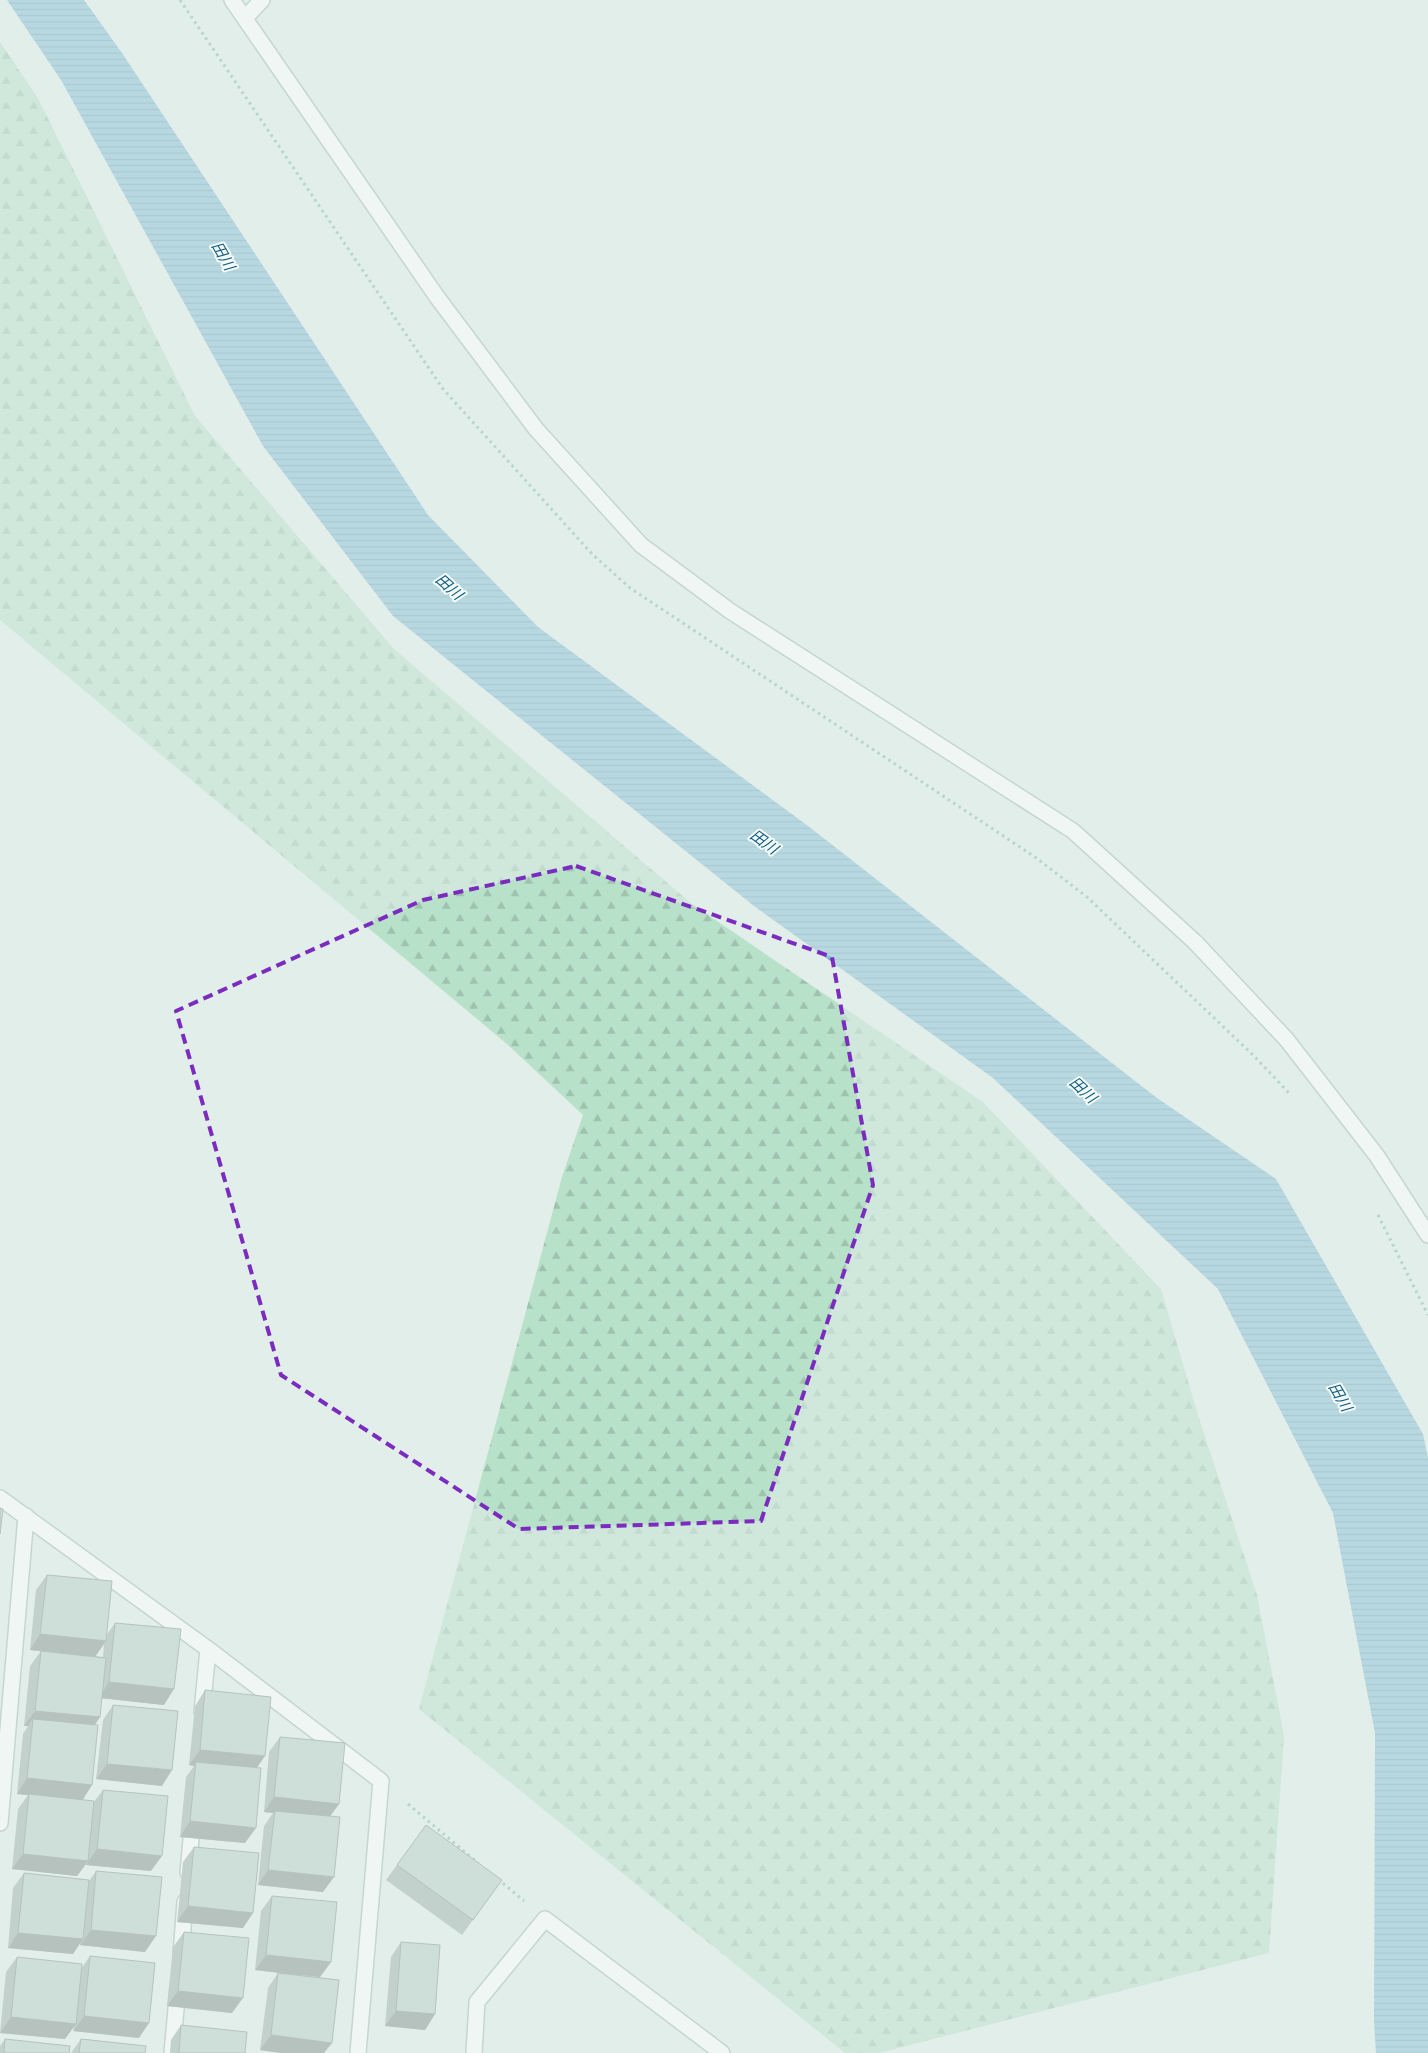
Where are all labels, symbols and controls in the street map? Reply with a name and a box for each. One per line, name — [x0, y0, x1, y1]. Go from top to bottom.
water label: 田川 — [209, 238, 240, 275]
water label: 田川 — [432, 570, 468, 604]
water label: 田川 — [747, 825, 784, 858]
water label: 田川 — [1067, 1072, 1102, 1107]
water label: 田川 — [1326, 1379, 1357, 1416]

